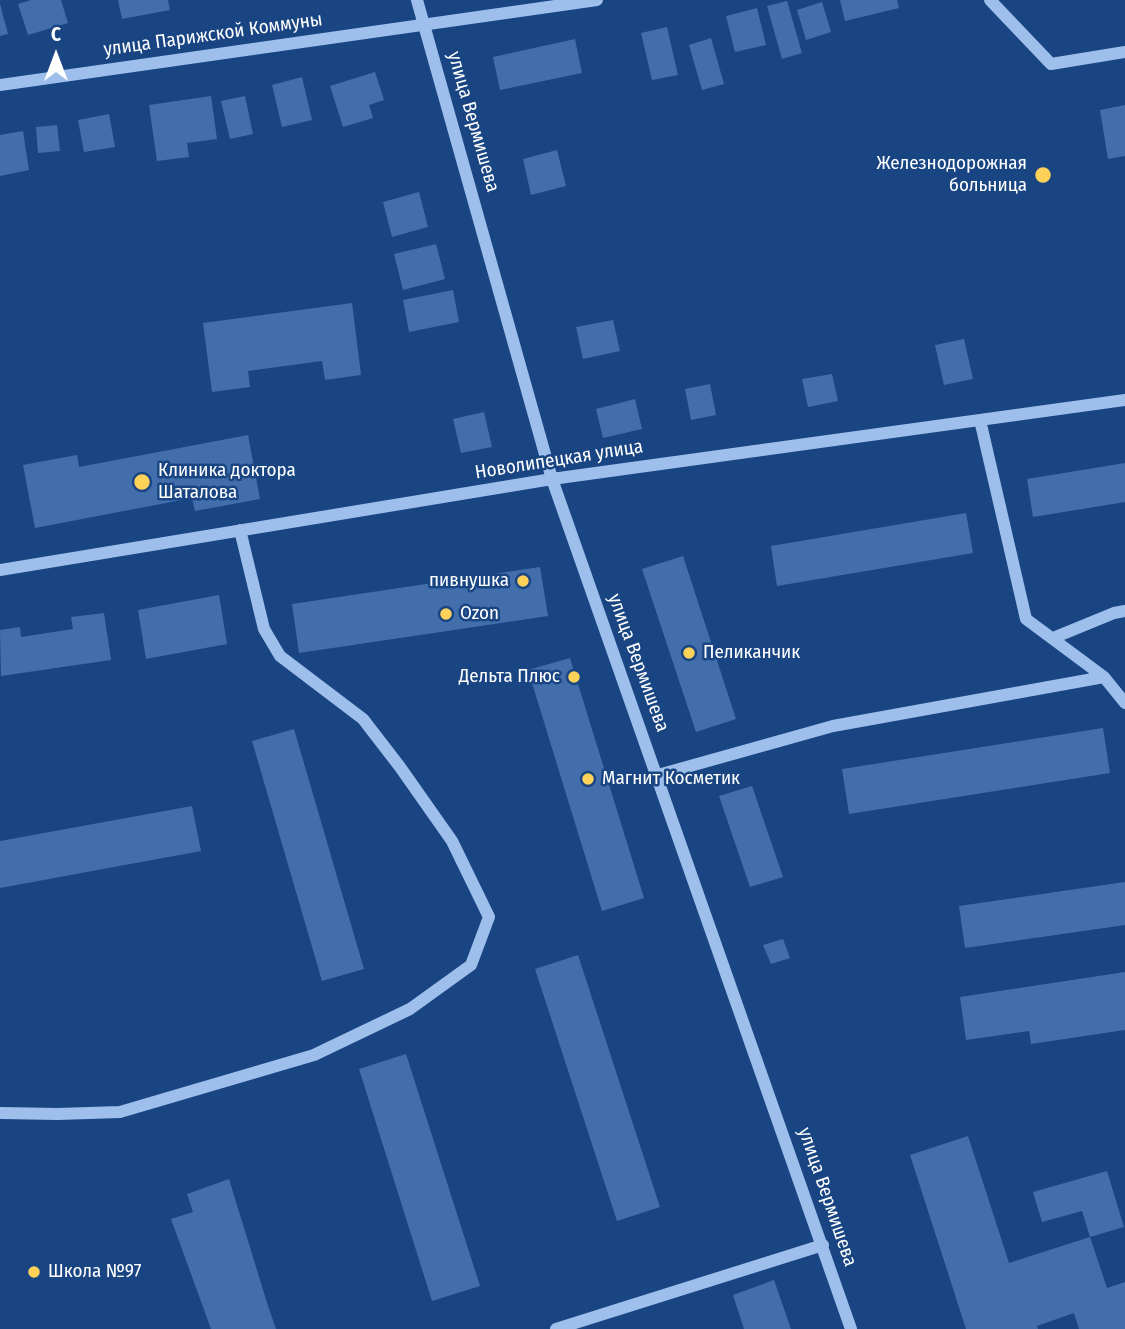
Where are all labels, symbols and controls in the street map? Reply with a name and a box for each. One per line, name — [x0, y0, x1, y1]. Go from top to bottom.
street label: улица Парижской Коммуны — [102, 8, 324, 62]
north arrow — [21, 21, 91, 91]
text: С — [51, 23, 61, 46]
street label: улица Вермишева — [442, 49, 504, 195]
place label: Железнодорожная больница — [876, 153, 1027, 197]
marker: Железнодорожная больница — [1033, 165, 1053, 185]
street label: Новолипецкая улица — [473, 435, 645, 485]
place label: Клиника доктора Шаталова — [158, 460, 296, 504]
marker: Клиника доктора Шаталова — [132, 472, 152, 492]
place label: пивнушка — [429, 570, 509, 592]
marker: пивнушка — [515, 573, 531, 589]
street label: улица Вермишева — [602, 591, 674, 735]
place label: Ozon — [460, 603, 499, 625]
marker: Ozon — [438, 606, 454, 622]
place label: Пеликанчик — [703, 642, 800, 664]
marker: Пеликанчик — [681, 645, 697, 661]
place label: Дельта Плюс — [459, 666, 560, 688]
marker: Дельта Плюс — [566, 669, 582, 685]
place label: Магнит Косметик — [602, 768, 740, 790]
marker: Магнит Косметик — [580, 771, 596, 787]
street label: улица Вермишева — [793, 1125, 861, 1269]
place label: Школа №97 — [48, 1261, 142, 1283]
marker: Школа №97 — [26, 1264, 42, 1280]

